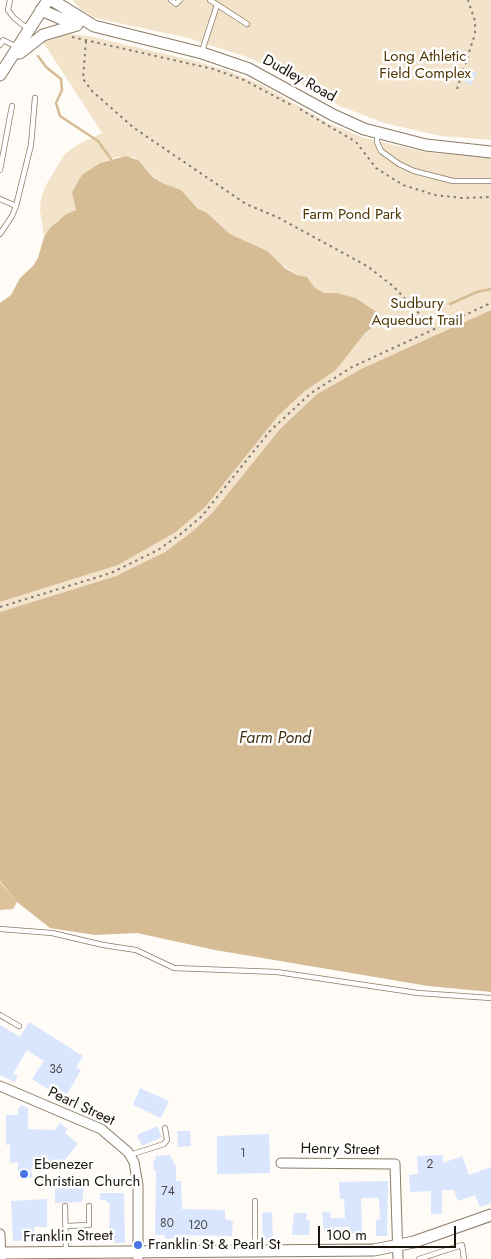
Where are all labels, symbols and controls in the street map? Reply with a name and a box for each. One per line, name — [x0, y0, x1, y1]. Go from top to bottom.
park label: Long Athletic Field Complex — [379, 48, 471, 83]
street label: Dudley Road — [259, 51, 339, 107]
park label: Farm Pond Park — [302, 206, 402, 224]
park label: Sudbury Aqueduct Trail — [371, 295, 463, 330]
water label: Farm Pond — [239, 729, 311, 749]
house number: 36 — [49, 1063, 63, 1077]
street label: Pearl Street — [45, 1084, 117, 1130]
street label: Henry Street — [300, 1140, 380, 1160]
house number: 1 — [240, 1147, 246, 1161]
place label: Ebenezer Christian Church — [34, 1156, 140, 1191]
house number: 2 — [427, 1158, 433, 1172]
marker: Ebenezer Christian Church — [18, 1168, 30, 1180]
house number: 74 — [161, 1185, 175, 1199]
scale bar — [321, 1216, 458, 1248]
house number: 80 — [160, 1217, 174, 1231]
house number: 120 — [188, 1219, 208, 1233]
text: 100 m — [326, 1224, 367, 1246]
street label: Franklin Street — [23, 1227, 113, 1247]
place label: Franklin St & Pearl St — [148, 1236, 280, 1254]
marker: Franklin St & Pearl St — [132, 1239, 144, 1251]

